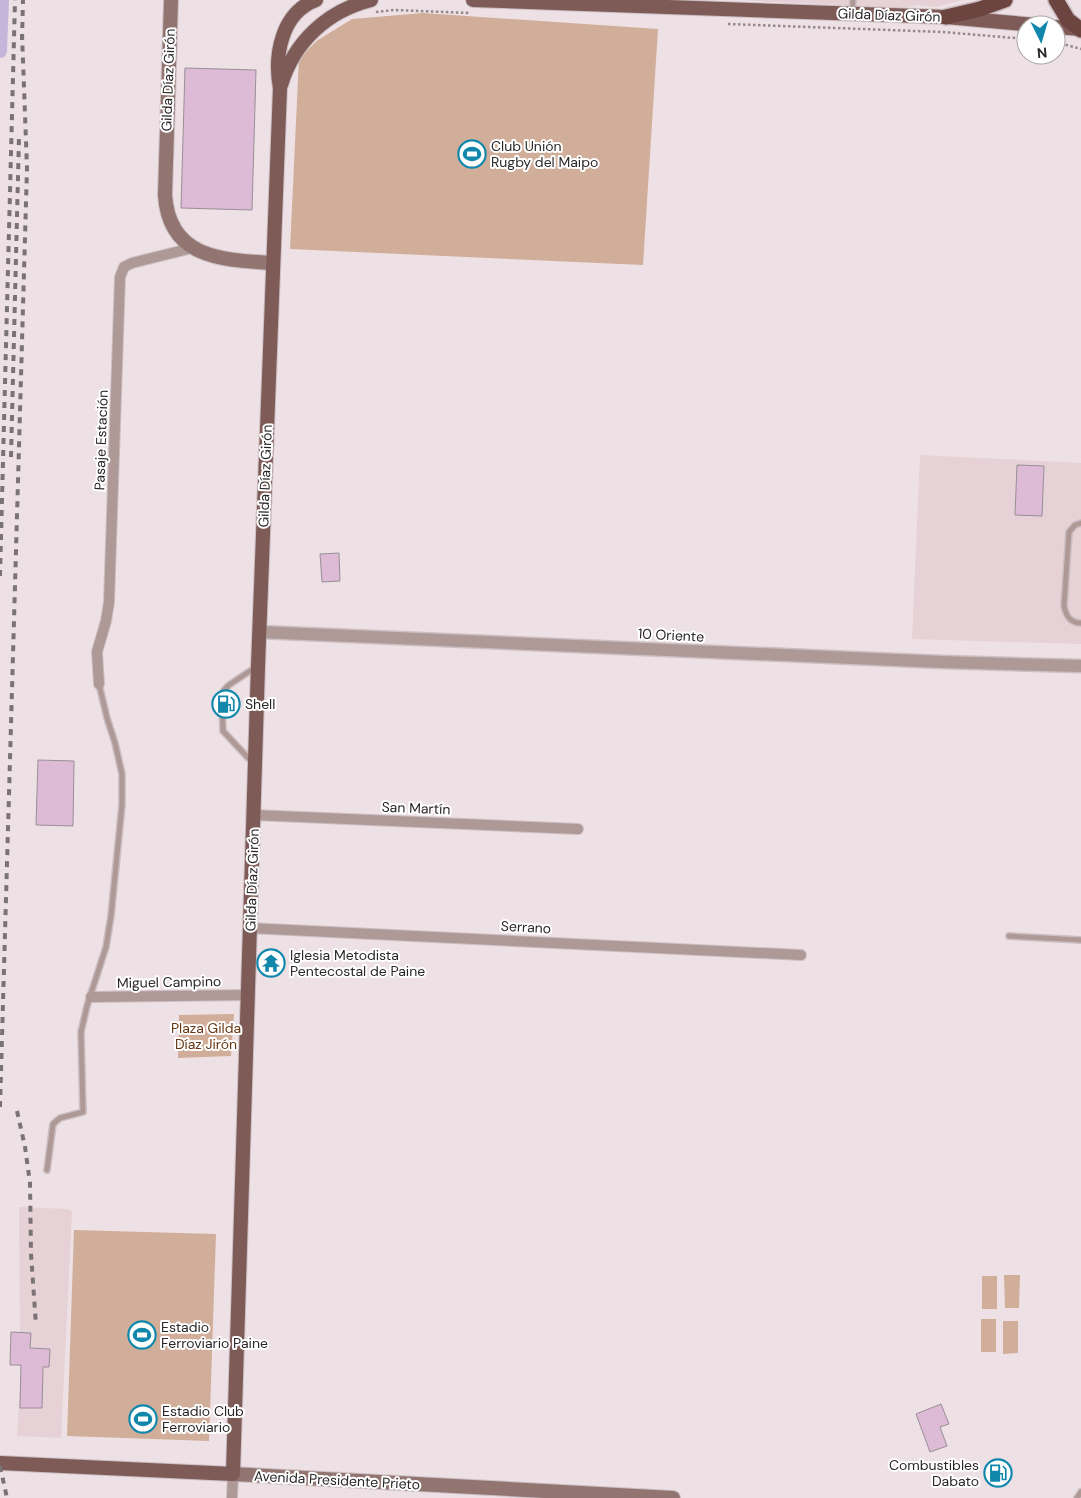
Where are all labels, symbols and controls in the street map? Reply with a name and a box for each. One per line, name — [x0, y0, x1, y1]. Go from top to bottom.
street label: Gilda Díaz Girón — [837, 4, 941, 26]
north arrow — [1016, 15, 1066, 65]
street label: Gilda Díaz Girón — [157, 28, 179, 132]
text: N — [1036, 44, 1048, 62]
place label: Club Unión Rugby del Maipo — [491, 137, 598, 171]
sports icon: Club Unión Rugby del Maipo — [457, 139, 487, 169]
street label: Pasaje Estación — [90, 389, 112, 491]
street label: Gilda Díaz Girón — [254, 424, 276, 528]
street label: 10 Oriente — [637, 624, 705, 646]
fuel station icon: Shell — [211, 689, 241, 719]
place label: Shell — [245, 695, 275, 713]
street label: San Martín — [381, 798, 451, 818]
street label: Gilda Díaz Girón — [241, 828, 263, 932]
street label: Serrano — [500, 917, 552, 937]
place label: Iglesia Metodista Pentecostal de Paine — [290, 946, 425, 980]
temple icon: Iglesia Metodista Pentecostal de Paine — [256, 948, 286, 978]
street label: Miguel Campino — [117, 972, 221, 992]
park label: Plaza Gilda Díaz Jirón — [171, 1019, 241, 1053]
place label: Estadio Ferroviario Paine — [161, 1318, 268, 1352]
sports icon: Estadio Ferroviario Paine — [127, 1320, 157, 1350]
place label: Estadio Club Ferroviario — [162, 1402, 244, 1436]
sports icon: Estadio Club Ferroviario — [128, 1404, 158, 1434]
place label: Combustibles Dabato — [889, 1456, 979, 1490]
fuel station icon: Combustibles Dabato — [983, 1458, 1013, 1488]
street label: Avenida Presidente Prieto — [254, 1467, 420, 1493]

